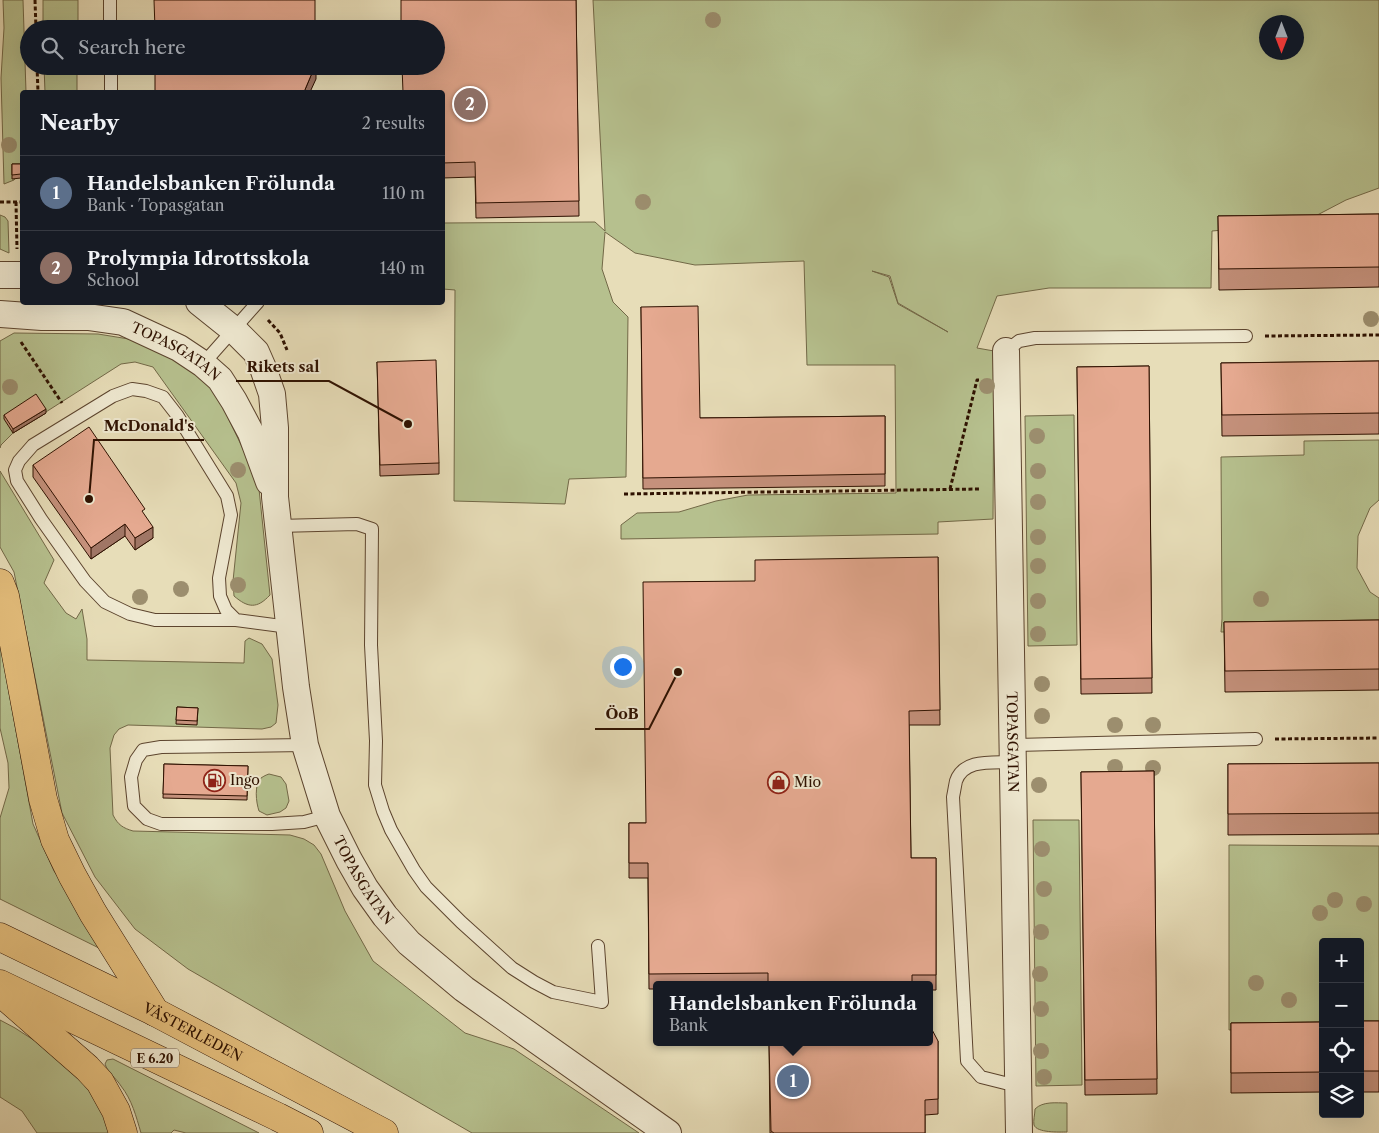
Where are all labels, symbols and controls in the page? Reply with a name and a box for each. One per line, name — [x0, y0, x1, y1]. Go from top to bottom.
north arrow — [1259, 15, 1304, 60]
search box — [20, 20, 445, 75]
icon: search — [38, 34, 66, 62]
text: Search here — [78, 36, 186, 59]
pin: 2 — [454, 85, 486, 123]
text: Nearby — [40, 110, 119, 135]
text: 2 results — [362, 113, 425, 133]
text: Handelsbanken Frölunda — [87, 172, 335, 195]
text: 1 — [52, 183, 60, 203]
text: 110 m — [382, 183, 425, 203]
text: Bank · Topasgatan — [87, 195, 225, 215]
text: Prolympia Idrottsskola — [87, 247, 310, 270]
text: 2 — [51, 258, 61, 278]
text: 140 m — [380, 258, 425, 278]
text: School — [87, 270, 139, 290]
street label: TOPASGATAN — [128, 318, 225, 385]
callout: Rikets sal — [236, 351, 329, 381]
text: Rikets sal — [246, 357, 320, 376]
callout: McDonald's — [94, 410, 204, 440]
text: McDonald's — [104, 416, 194, 435]
your location — [610, 654, 636, 680]
street label: TOPASGATAN — [1003, 691, 1022, 793]
callout: ÖoB — [595, 699, 649, 729]
text: ÖoB — [605, 704, 639, 723]
fuel station icon: Ingo — [202, 768, 226, 792]
shop icon: Mio — [766, 770, 790, 794]
place label: Ingo — [230, 771, 260, 789]
place label: Mio — [794, 773, 821, 791]
street label: TOPASGATAN — [329, 833, 398, 929]
map controls — [1319, 938, 1364, 1118]
button: + — [1319, 938, 1364, 983]
popup — [653, 981, 933, 1046]
button: − — [1319, 983, 1364, 1028]
text: Handelsbanken Frölunda — [669, 992, 917, 1015]
street label: VÄSTERLEDEN — [139, 998, 246, 1066]
text: Bank — [669, 1015, 708, 1035]
button: locate — [1319, 1028, 1364, 1073]
road number: E 6.20 — [131, 1048, 179, 1068]
pin: 1 — [777, 1062, 809, 1100]
button: layers — [1319, 1073, 1364, 1118]

